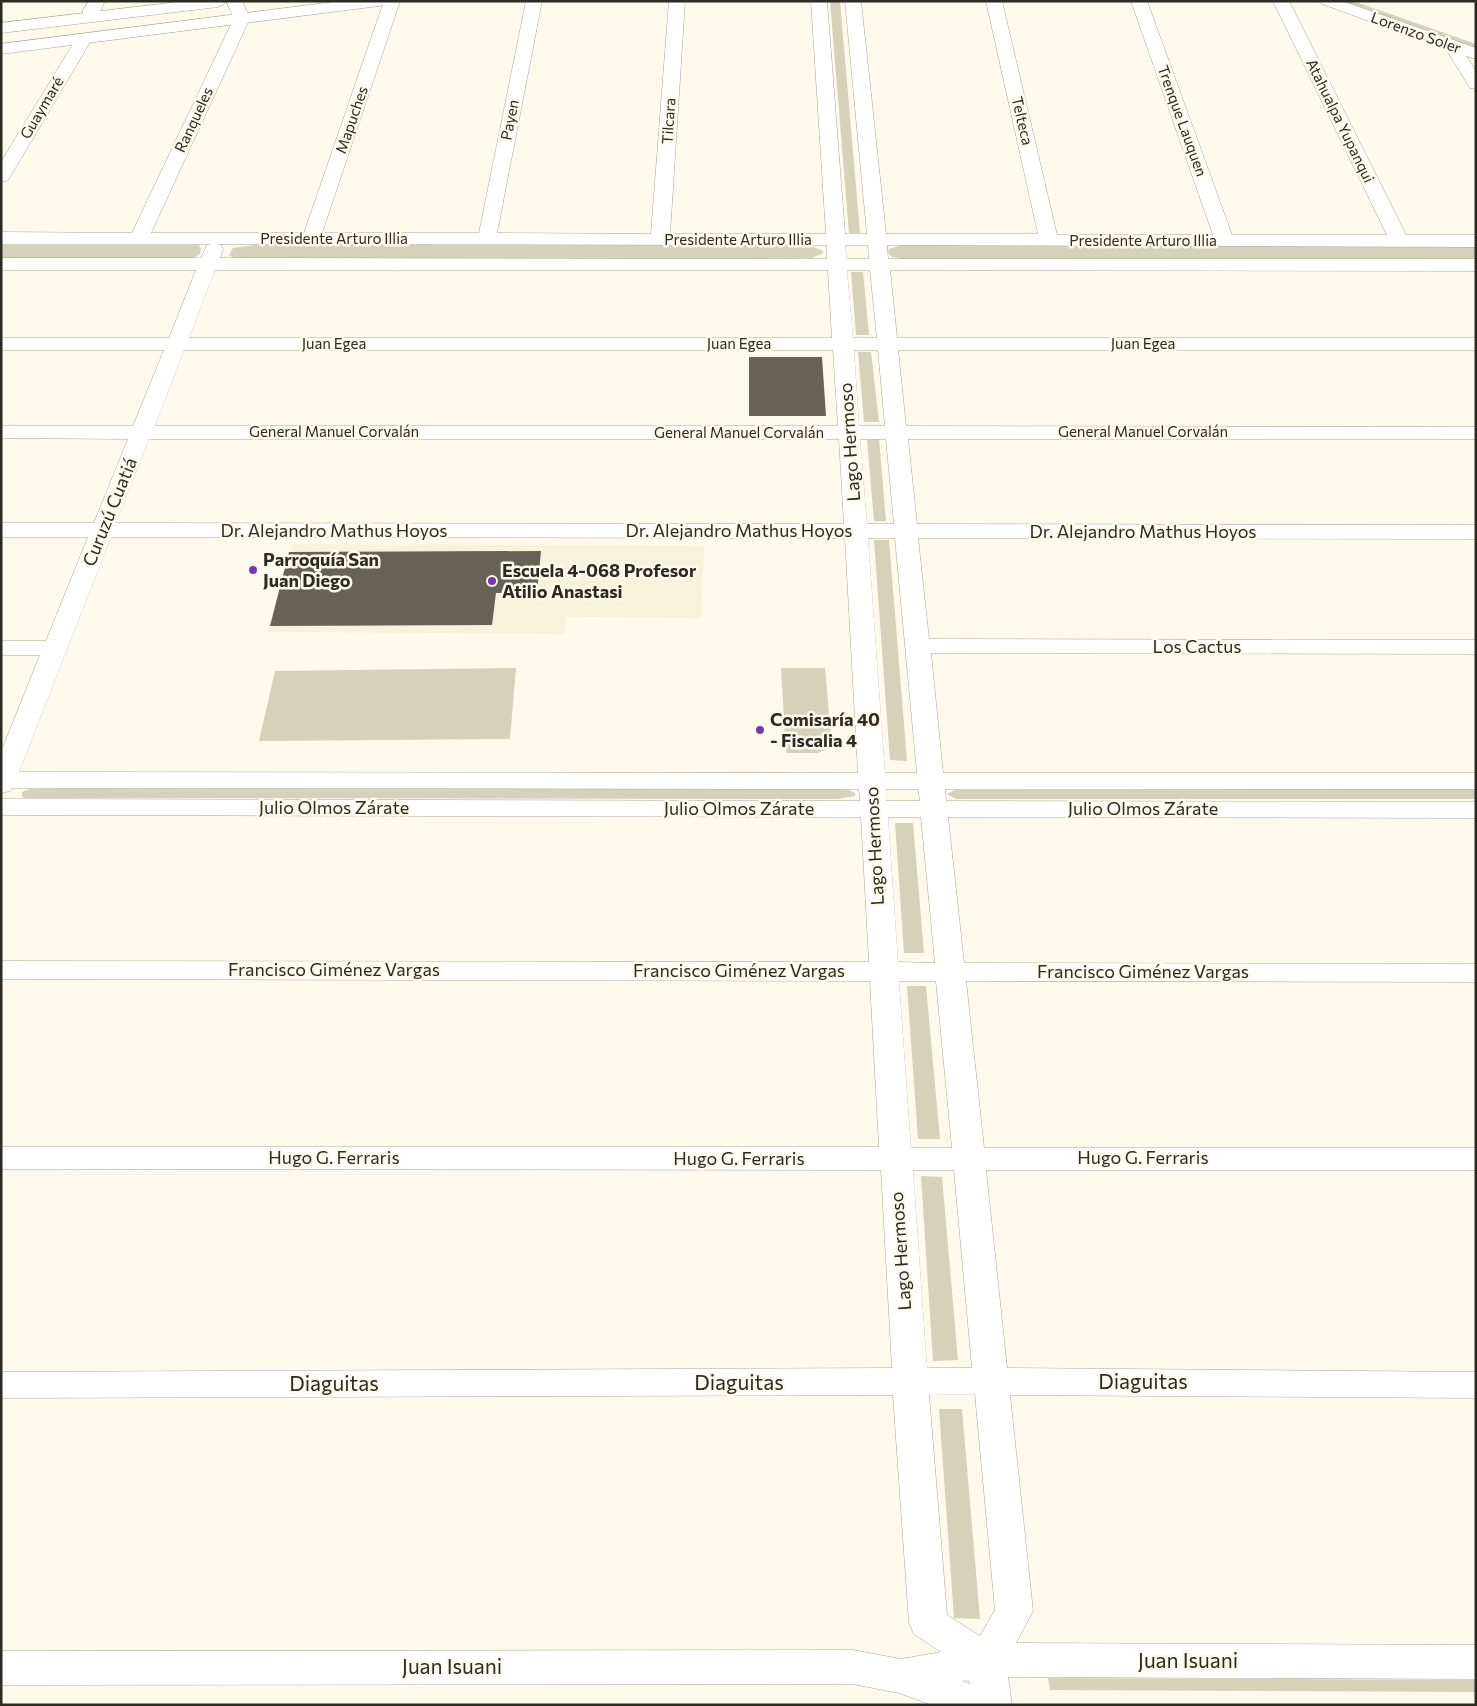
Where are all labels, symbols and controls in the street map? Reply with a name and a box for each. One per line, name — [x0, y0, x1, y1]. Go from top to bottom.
street label: Lorenzo Soler — [1369, 7, 1464, 57]
street label: Atahualpa Yupanqui — [1303, 56, 1379, 185]
street label: Trenque Lauquen — [1154, 63, 1211, 179]
street label: Guaymaré — [16, 73, 67, 142]
street label: Mapuches — [331, 83, 371, 156]
street label: Ranqueles — [170, 84, 216, 155]
street label: Telteca — [1009, 95, 1037, 147]
street label: Tilcara — [657, 97, 679, 145]
street label: Payen — [496, 98, 522, 142]
street label: Presidente Arturo Illia — [260, 229, 408, 247]
street label: Presidente Arturo Illia — [664, 230, 812, 248]
street label: Presidente Arturo Illia — [1069, 231, 1217, 249]
street label: Juan Egea — [302, 334, 366, 352]
street label: Juan Egea — [707, 334, 771, 352]
street label: Juan Egea — [1111, 334, 1175, 352]
street label: Lago Hermoso — [834, 382, 864, 502]
street label: General Manuel Corvalán — [249, 422, 419, 440]
street label: General Manuel Corvalán — [1058, 422, 1228, 440]
street label: General Manuel Corvalán — [654, 423, 824, 441]
street label: Curuzú Cuatiá — [77, 454, 141, 569]
street label: Dr. Alejandro Mathus Hoyos — [220, 519, 448, 541]
street label: Dr. Alejandro Mathus Hoyos — [625, 519, 853, 541]
street label: Dr. Alejandro Mathus Hoyos — [1029, 520, 1257, 542]
place label: Parroquía San Juan Diego — [263, 548, 379, 591]
place label: Escuela 4-068 Profesor Atilio Anastasi — [502, 559, 697, 602]
marker: Parroquía San Juan Diego — [247, 564, 259, 576]
marker: Escuela 4-068 Profesor Atilio Anastasi — [486, 575, 498, 587]
street label: Los Cactus — [1153, 635, 1241, 657]
place label: Comisaría 40 - Fiscalia 4 — [770, 708, 880, 751]
marker: Comisaría 40 - Fiscalia 4 — [754, 724, 766, 736]
street label: Lago Hermoso — [860, 786, 888, 906]
street label: Julio Olmos Zárate — [259, 796, 409, 818]
street label: Julio Olmos Zárate — [664, 797, 814, 819]
street label: Julio Olmos Zárate — [1068, 797, 1218, 819]
street label: Francisco Giménez Vargas — [228, 958, 440, 980]
street label: Francisco Giménez Vargas — [633, 959, 845, 981]
street label: Francisco Giménez Vargas — [1037, 960, 1249, 982]
street label: Hugo G. Ferraris — [268, 1146, 400, 1168]
street label: Hugo G. Ferraris — [1077, 1146, 1209, 1168]
street label: Hugo G. Ferraris — [673, 1147, 805, 1169]
street label: Lago Hermoso — [885, 1191, 915, 1311]
street label: Diaguitas — [1098, 1368, 1188, 1393]
street label: Diaguitas — [694, 1369, 784, 1394]
street label: Diaguitas — [289, 1370, 379, 1395]
street label: Juan Isuani — [1138, 1647, 1238, 1672]
street label: Juan Isuani — [402, 1653, 502, 1678]

